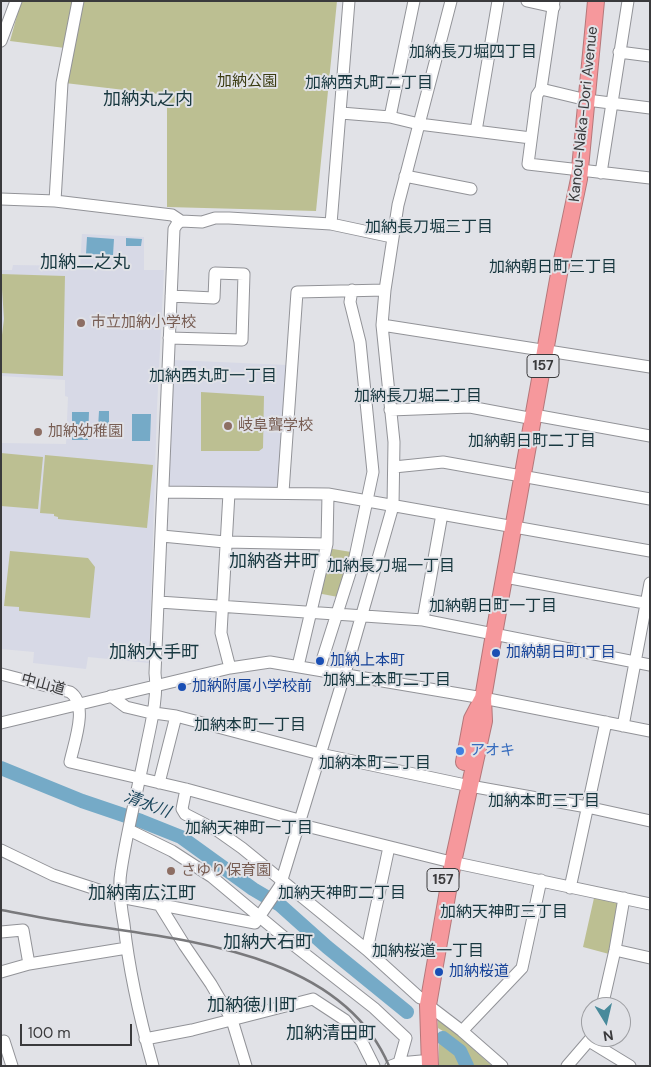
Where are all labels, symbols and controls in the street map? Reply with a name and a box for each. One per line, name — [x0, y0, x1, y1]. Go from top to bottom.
street label: Kanou-Naka-Dori Avenue — [566, 25, 602, 203]
district label: 加納長刀堀四丁目 — [409, 43, 537, 63]
park label: 加納公園 — [217, 73, 277, 91]
district label: 加納西丸町二丁目 — [305, 74, 433, 94]
district label: 加納丸之内 — [103, 89, 193, 111]
district label: 加納長刀堀三丁目 — [365, 218, 493, 238]
district label: 加納二之丸 — [40, 252, 130, 274]
district label: 加納朝日町三丁目 — [489, 258, 617, 278]
place label: 市立加納小学校 — [91, 314, 196, 332]
marker: 市立加納小学校 — [75, 317, 87, 329]
road number: 157 — [527, 354, 559, 378]
district label: 加納西丸町一丁目 — [149, 367, 277, 387]
district label: 加納長刀堀二丁目 — [354, 387, 482, 407]
place label: 岐阜聾学校 — [238, 417, 313, 435]
marker: 岐阜聾学校 — [222, 420, 234, 432]
place label: 加納幼稚園 — [48, 423, 123, 441]
marker: 加納幼稚園 — [32, 426, 44, 438]
district label: 加納朝日町二丁目 — [468, 432, 596, 452]
district label: 加納沓井町 — [229, 551, 319, 573]
district label: 加納長刀堀一丁目 — [327, 557, 455, 577]
district label: 加納朝日町一丁目 — [429, 597, 557, 617]
district label: 加納大手町 — [109, 642, 199, 664]
place label: 加納朝日町1丁目 — [506, 644, 616, 662]
marker: 加納朝日町1丁目 — [490, 647, 502, 659]
place label: 加納上本町 — [330, 652, 405, 670]
marker: 加納上本町 — [314, 655, 326, 667]
street label: 中山道 — [19, 670, 67, 700]
district label: 加納上本町二丁目 — [323, 671, 451, 691]
place label: 加納附属小学校前 — [192, 678, 312, 696]
marker: 加納附属小学校前 — [176, 681, 188, 693]
district label: 加納本町一丁目 — [194, 716, 306, 736]
place label: アオキ — [470, 742, 515, 760]
marker: アオキ — [454, 745, 466, 757]
district label: 加納本町二丁目 — [319, 754, 431, 774]
water label: 清水川 — [121, 787, 173, 823]
district label: 加納本町三丁目 — [488, 792, 600, 812]
district label: 加納天神町一丁目 — [185, 819, 313, 839]
place label: さゆり保育園 — [181, 862, 271, 880]
marker: さゆり保育園 — [165, 865, 177, 877]
road number: 157 — [427, 868, 459, 892]
district label: 加納南広江町 — [88, 883, 196, 905]
district label: 加納天神町二丁目 — [278, 884, 406, 904]
district label: 加納天神町三丁目 — [440, 903, 568, 923]
district label: 加納大石町 — [223, 932, 313, 954]
district label: 加納桜道一丁目 — [372, 942, 484, 962]
place label: 加納桜道 — [449, 963, 509, 981]
marker: 加納桜道 — [433, 966, 445, 978]
district label: 加納徳川町 — [207, 995, 297, 1017]
north arrow — [581, 997, 631, 1047]
scale bar — [22, 1014, 135, 1046]
text: 100 m — [28, 1023, 71, 1043]
district label: 加納清田町 — [286, 1023, 376, 1045]
text: N — [602, 1026, 615, 1046]

